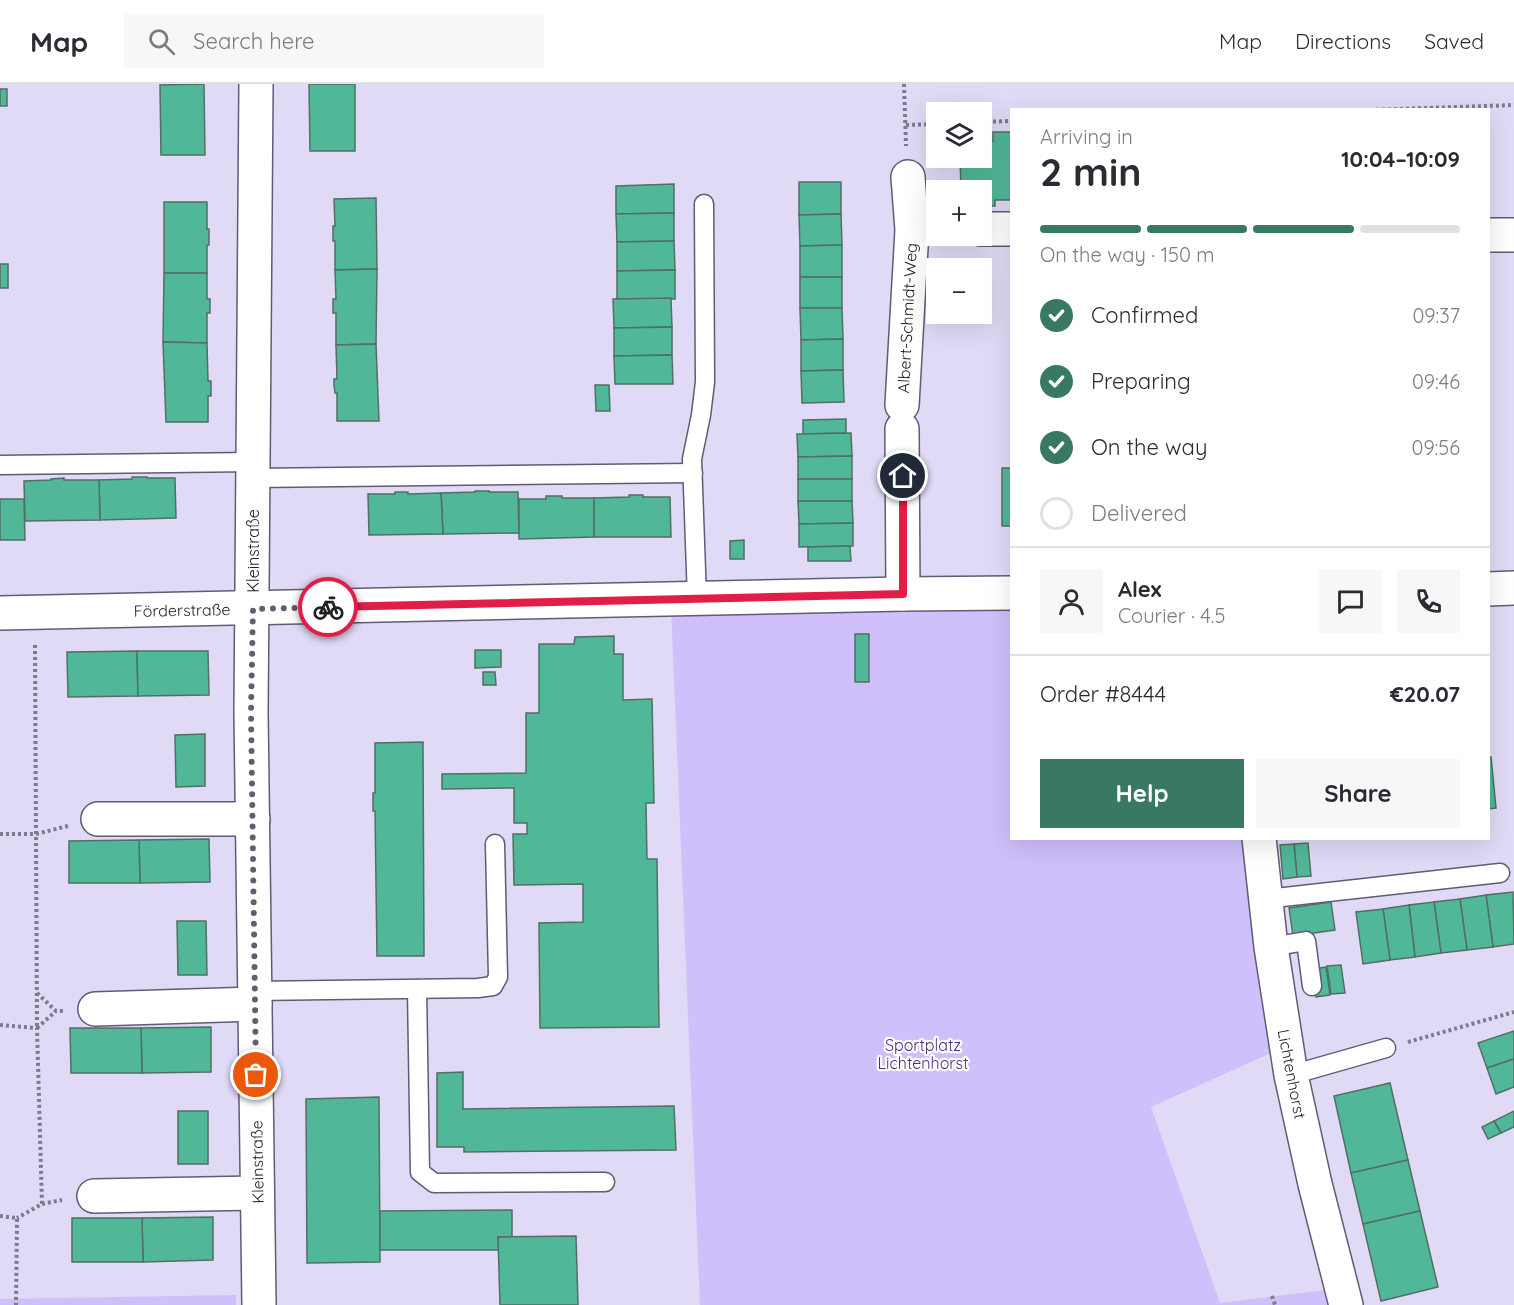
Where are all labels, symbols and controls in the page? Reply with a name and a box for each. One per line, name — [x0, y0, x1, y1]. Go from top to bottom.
search box — [124, 14, 544, 68]
text: Map — [30, 24, 88, 59]
icon: search — [145, 25, 178, 58]
text: Search here — [193, 27, 315, 55]
text: Map — [1219, 28, 1262, 54]
text: Directions — [1295, 28, 1391, 54]
text: Saved — [1424, 28, 1484, 54]
map controls — [926, 102, 992, 324]
button: layers — [926, 102, 992, 168]
text: Arriving in — [1040, 124, 1133, 149]
text: 10:04–10:09 — [1341, 145, 1460, 173]
text: 2 min — [1040, 147, 1142, 196]
button: + — [926, 180, 992, 246]
street label: Albert-Schmidt-Weg — [893, 242, 921, 394]
text: On the way · 150 m — [1040, 242, 1215, 267]
button: − — [926, 258, 992, 324]
icon: check — [1040, 299, 1073, 332]
text: Confirmed — [1091, 301, 1198, 329]
text: 09:37 — [1412, 303, 1460, 328]
icon: check — [1040, 365, 1073, 398]
text: Preparing — [1091, 367, 1191, 395]
text: 09:46 — [1412, 369, 1460, 394]
icon: check — [1040, 431, 1073, 464]
text: On the way — [1091, 433, 1207, 461]
text: 09:56 — [1412, 435, 1460, 460]
pin — [877, 450, 928, 501]
icon: home — [886, 459, 919, 492]
text: Delivered — [1091, 499, 1187, 527]
street label: Kleinstraße — [243, 509, 263, 593]
button: person — [1040, 570, 1103, 633]
button: chat — [1319, 570, 1382, 633]
button: phone — [1397, 570, 1460, 633]
text: Alex — [1118, 575, 1161, 603]
courier — [298, 577, 358, 637]
icon: bike — [312, 591, 345, 624]
street label: Förderstraße — [133, 599, 231, 621]
text: Courier · 4.5 — [1118, 603, 1225, 628]
text: Order #8444 — [1040, 680, 1166, 708]
text: €20.07 — [1390, 680, 1460, 708]
button: Help — [1040, 759, 1244, 828]
button: Share — [1256, 759, 1460, 828]
street label: Lichtenhorst — [1274, 1028, 1310, 1120]
park label: Sportplatz Lichtenhorst — [878, 1035, 968, 1073]
pin — [230, 1049, 281, 1100]
icon: bag — [239, 1058, 272, 1091]
street label: Kleinstraße — [246, 1120, 268, 1204]

